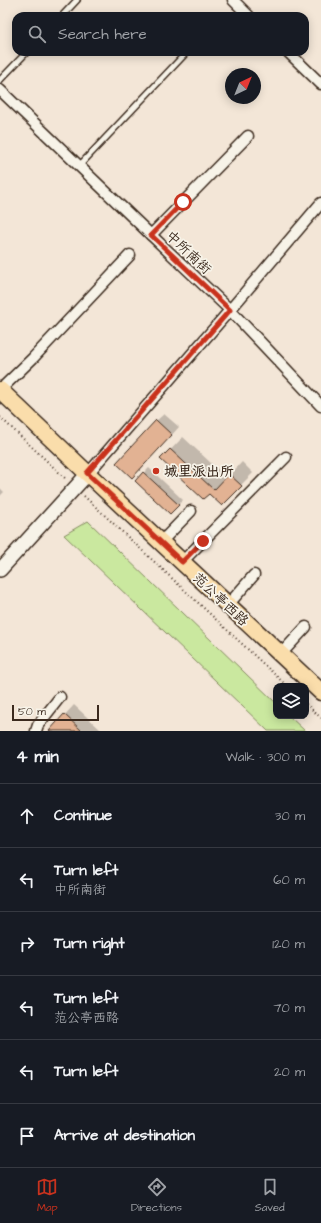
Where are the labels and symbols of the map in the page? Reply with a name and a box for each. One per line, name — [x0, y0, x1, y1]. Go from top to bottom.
north arrow — [225, 68, 261, 104]
route start — [174, 193, 192, 211]
street label: 中所南街 — [161, 226, 216, 279]
place label: 城里派出所 — [164, 462, 234, 482]
marker: 城里派出所 — [151, 466, 161, 476]
route end — [194, 532, 212, 550]
street label: 范公亭西路 — [188, 569, 253, 631]
scale bar — [12, 703, 99, 722]

